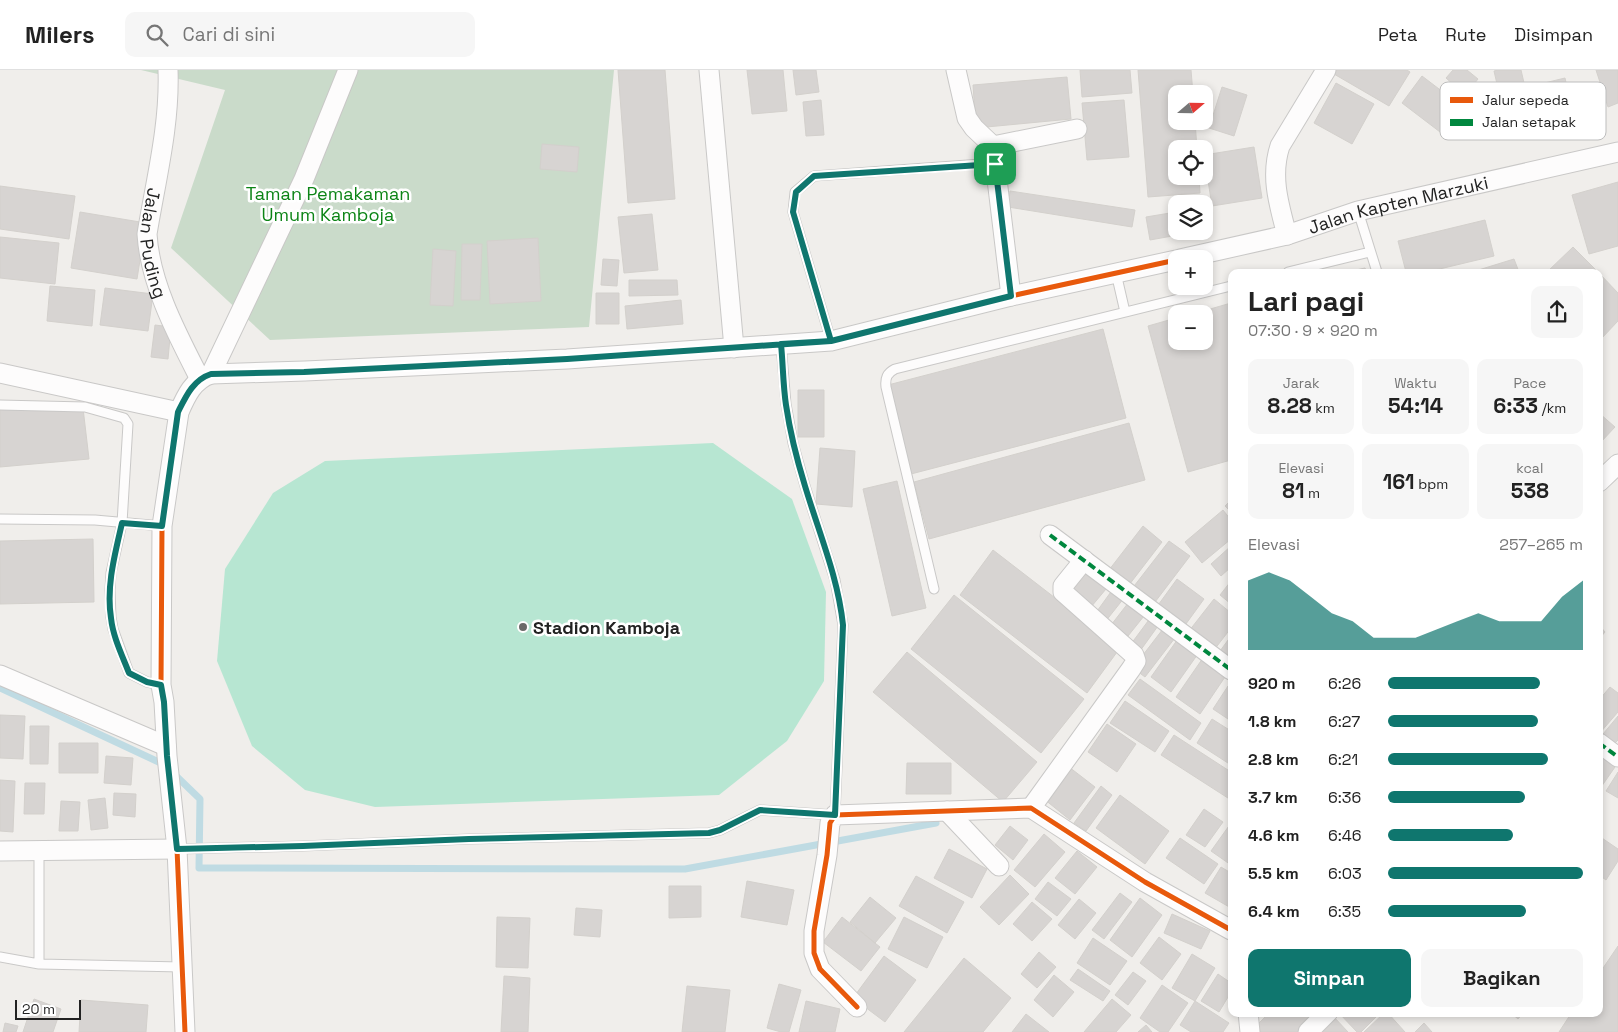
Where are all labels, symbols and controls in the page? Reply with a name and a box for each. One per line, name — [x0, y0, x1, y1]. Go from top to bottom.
search box — [125, 12, 475, 57]
text: Milers — [25, 19, 95, 50]
icon: search — [143, 21, 171, 49]
text: Cari di sini — [183, 22, 275, 47]
text: Peta — [1378, 23, 1417, 46]
text: Rute — [1445, 23, 1486, 46]
text: Disimpan — [1514, 23, 1593, 46]
legend — [1440, 82, 1606, 140]
north arrow — [1168, 85, 1212, 130]
map controls — [1168, 85, 1213, 350]
text: Jalur sepeda — [1482, 91, 1569, 109]
text: Jalan setapak — [1482, 113, 1577, 131]
button: locate — [1168, 140, 1213, 185]
pin — [974, 143, 1016, 185]
icon: arrive — [981, 150, 1009, 178]
street label: Jalan Kapten Marzuki — [1305, 170, 1490, 239]
park label: Taman Pemakaman Umum Kamboja — [246, 182, 410, 226]
street label: Jalan Puding — [136, 186, 172, 301]
button: layers — [1168, 195, 1213, 240]
button: + — [1168, 250, 1213, 295]
text: Lari pagi — [1248, 283, 1364, 319]
button: share — [1531, 286, 1583, 338]
button: − — [1168, 305, 1213, 350]
text: 07:30 · 9 × 920 m — [1248, 320, 1378, 341]
text: Jarak — [1283, 374, 1319, 392]
text: Waktu — [1394, 374, 1437, 392]
text: Pace — [1513, 374, 1546, 392]
text: 8.28 — [1268, 392, 1312, 419]
text: 54:14 — [1388, 392, 1443, 419]
text: 6:33 — [1493, 392, 1538, 419]
text: km — [1312, 399, 1335, 417]
text: /km — [1538, 399, 1566, 417]
text: Elevasi — [1278, 459, 1324, 477]
text: kcal — [1516, 459, 1543, 477]
text: 161 — [1383, 468, 1415, 495]
text: bpm — [1415, 475, 1448, 493]
text: 81 — [1282, 477, 1304, 504]
text: 538 — [1511, 477, 1549, 504]
text: m — [1304, 484, 1320, 502]
text: Elevasi — [1248, 534, 1300, 555]
text: 257–265 m — [1499, 534, 1583, 555]
place label: Stadion Kamboja — [533, 616, 681, 639]
marker: Stadion Kamboja — [517, 621, 529, 633]
text: 920 m — [1248, 673, 1296, 694]
text: 6:26 — [1328, 673, 1361, 694]
text: 1.8 km — [1248, 711, 1296, 732]
text: 6:27 — [1328, 711, 1360, 732]
text: 2.8 km — [1248, 749, 1299, 770]
text: 6:21 — [1328, 749, 1358, 770]
text: 3.7 km — [1248, 787, 1298, 808]
text: 6:36 — [1328, 787, 1361, 808]
text: 4.6 km — [1248, 825, 1299, 846]
text: 6:46 — [1328, 825, 1362, 846]
text: 5.5 km — [1248, 863, 1299, 884]
text: 6:03 — [1328, 863, 1362, 884]
text: 6.4 km — [1248, 901, 1300, 922]
text: 6:35 — [1328, 901, 1361, 922]
button: Simpan — [1248, 949, 1411, 1007]
button: Bagikan — [1421, 949, 1583, 1007]
scale bar — [15, 997, 81, 1020]
text: 20 m — [22, 1000, 55, 1018]

